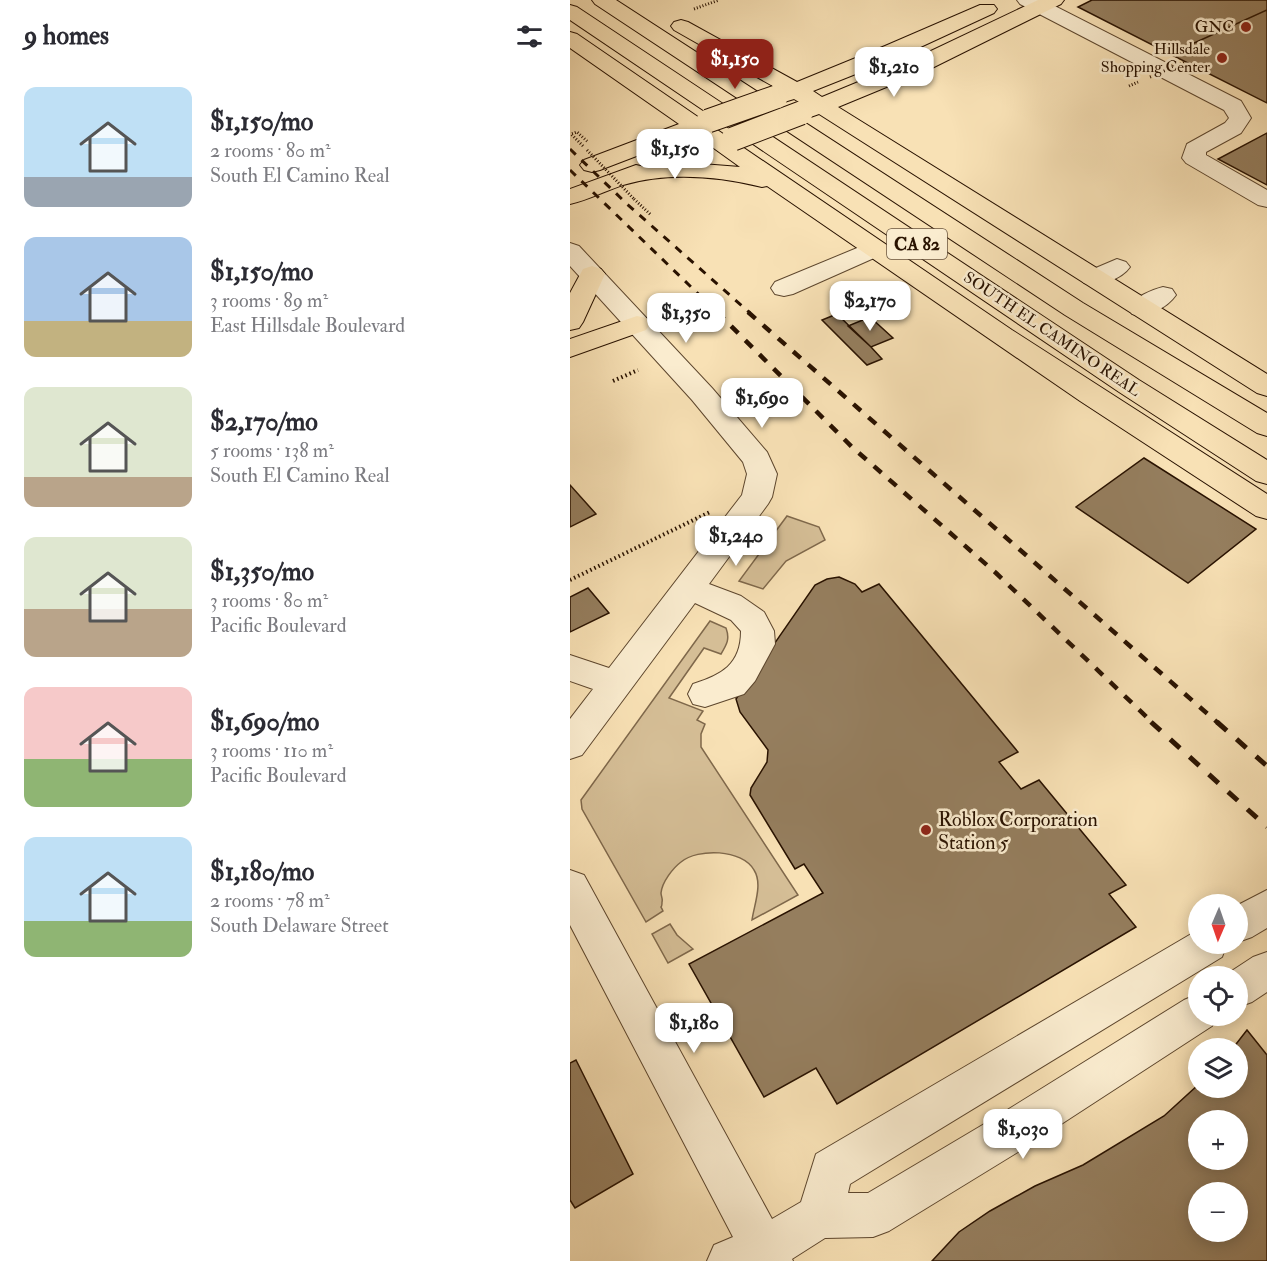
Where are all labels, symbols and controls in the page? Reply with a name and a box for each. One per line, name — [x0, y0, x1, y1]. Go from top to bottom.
place label: GNC — [1195, 17, 1234, 37]
text: 9 homes — [24, 20, 109, 52]
icon: filters — [513, 20, 546, 53]
marker: GNC — [1239, 20, 1253, 34]
pin: $1,150 — [686, 39, 784, 90]
place label: Hillsdale Shopping Center — [1101, 39, 1210, 78]
text: $1,150 — [710, 46, 760, 71]
pin: $1,210 — [845, 47, 943, 98]
marker: Hillsdale Shopping Center — [1215, 51, 1229, 65]
text: $1,210 — [869, 54, 919, 79]
text: $1,150/mo — [210, 106, 313, 138]
icon: home — [72, 111, 144, 183]
pin: $1,150 — [626, 129, 724, 180]
text: $1,150 — [650, 136, 700, 161]
text: 2 rooms · 80 m² — [210, 138, 331, 163]
text: South El Camino Real — [210, 163, 390, 188]
road number: CA 82 — [887, 229, 947, 259]
text: $1,150/mo — [210, 256, 313, 288]
icon: home — [72, 261, 144, 333]
street label: SOUTH EL CAMINO REAL — [960, 267, 1145, 401]
pin: $2,170 — [821, 281, 919, 332]
text: 3 rooms · 89 m² — [210, 288, 328, 313]
text: $2,170 — [844, 288, 896, 313]
pin: $1,350 — [637, 293, 735, 344]
text: $1,350 — [661, 300, 711, 325]
text: East Hillsdale Boulevard — [210, 313, 405, 338]
pin: $1,690 — [713, 378, 811, 429]
text: $1,690 — [735, 385, 789, 410]
text: $2,170/mo — [210, 406, 318, 438]
icon: home — [72, 411, 144, 483]
text: 5 rooms · 138 m² — [210, 438, 334, 463]
text: South El Camino Real — [210, 463, 390, 488]
pin: $1,240 — [687, 516, 785, 567]
text: $1,240 — [709, 523, 763, 548]
text: $1,350/mo — [210, 556, 314, 588]
icon: home — [72, 561, 144, 633]
text: 3 rooms · 80 m² — [210, 588, 328, 613]
text: Pacific Boulevard — [210, 613, 347, 638]
text: $1,690/mo — [210, 706, 319, 738]
icon: home — [72, 711, 144, 783]
text: 3 rooms · 110 m² — [210, 738, 333, 763]
text: Pacific Boulevard — [210, 763, 347, 788]
place label: Roblox Corporation Station 5 — [938, 807, 1098, 855]
marker: Roblox Corporation Station 5 — [919, 823, 933, 837]
text: $1,180/mo — [210, 856, 314, 888]
icon: home — [72, 861, 144, 933]
text: 2 rooms · 78 m² — [210, 888, 330, 913]
north arrow — [1188, 894, 1248, 954]
map controls — [1188, 894, 1248, 1242]
text: South Delaware Street — [210, 913, 389, 938]
button: locate — [1188, 966, 1248, 1026]
pin: $1,180 — [645, 1003, 743, 1054]
text: $1,180 — [669, 1010, 719, 1035]
button: layers — [1188, 1038, 1248, 1098]
pin: $1,030 — [974, 1109, 1072, 1160]
button: + — [1188, 1110, 1248, 1170]
text: $1,030 — [997, 1116, 1049, 1141]
button: − — [1188, 1182, 1248, 1242]

